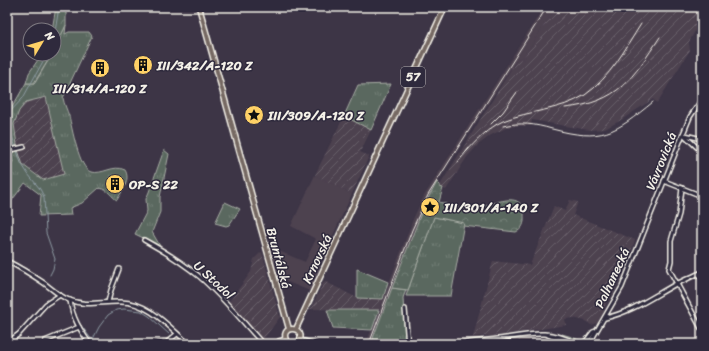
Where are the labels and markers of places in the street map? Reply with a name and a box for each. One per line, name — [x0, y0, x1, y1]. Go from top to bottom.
building icon: III/342/A-120 Z — [132, 54, 154, 76]
place label: III/342/A-120 Z — [156, 54, 254, 77]
building icon: III/314/A-120 Z — [89, 57, 111, 79]
place label: III/314/A-120 Z — [52, 77, 148, 100]
place icon: III/309/A-120 Z — [243, 104, 265, 126]
place label: III/309/A-120 Z — [267, 104, 366, 127]
building icon: OP-S 22 — [104, 173, 126, 195]
place label: OP-S 22 — [128, 173, 178, 196]
place icon: III/301/A-140 Z — [419, 196, 441, 218]
place label: III/301/A-140 Z — [443, 196, 540, 219]

